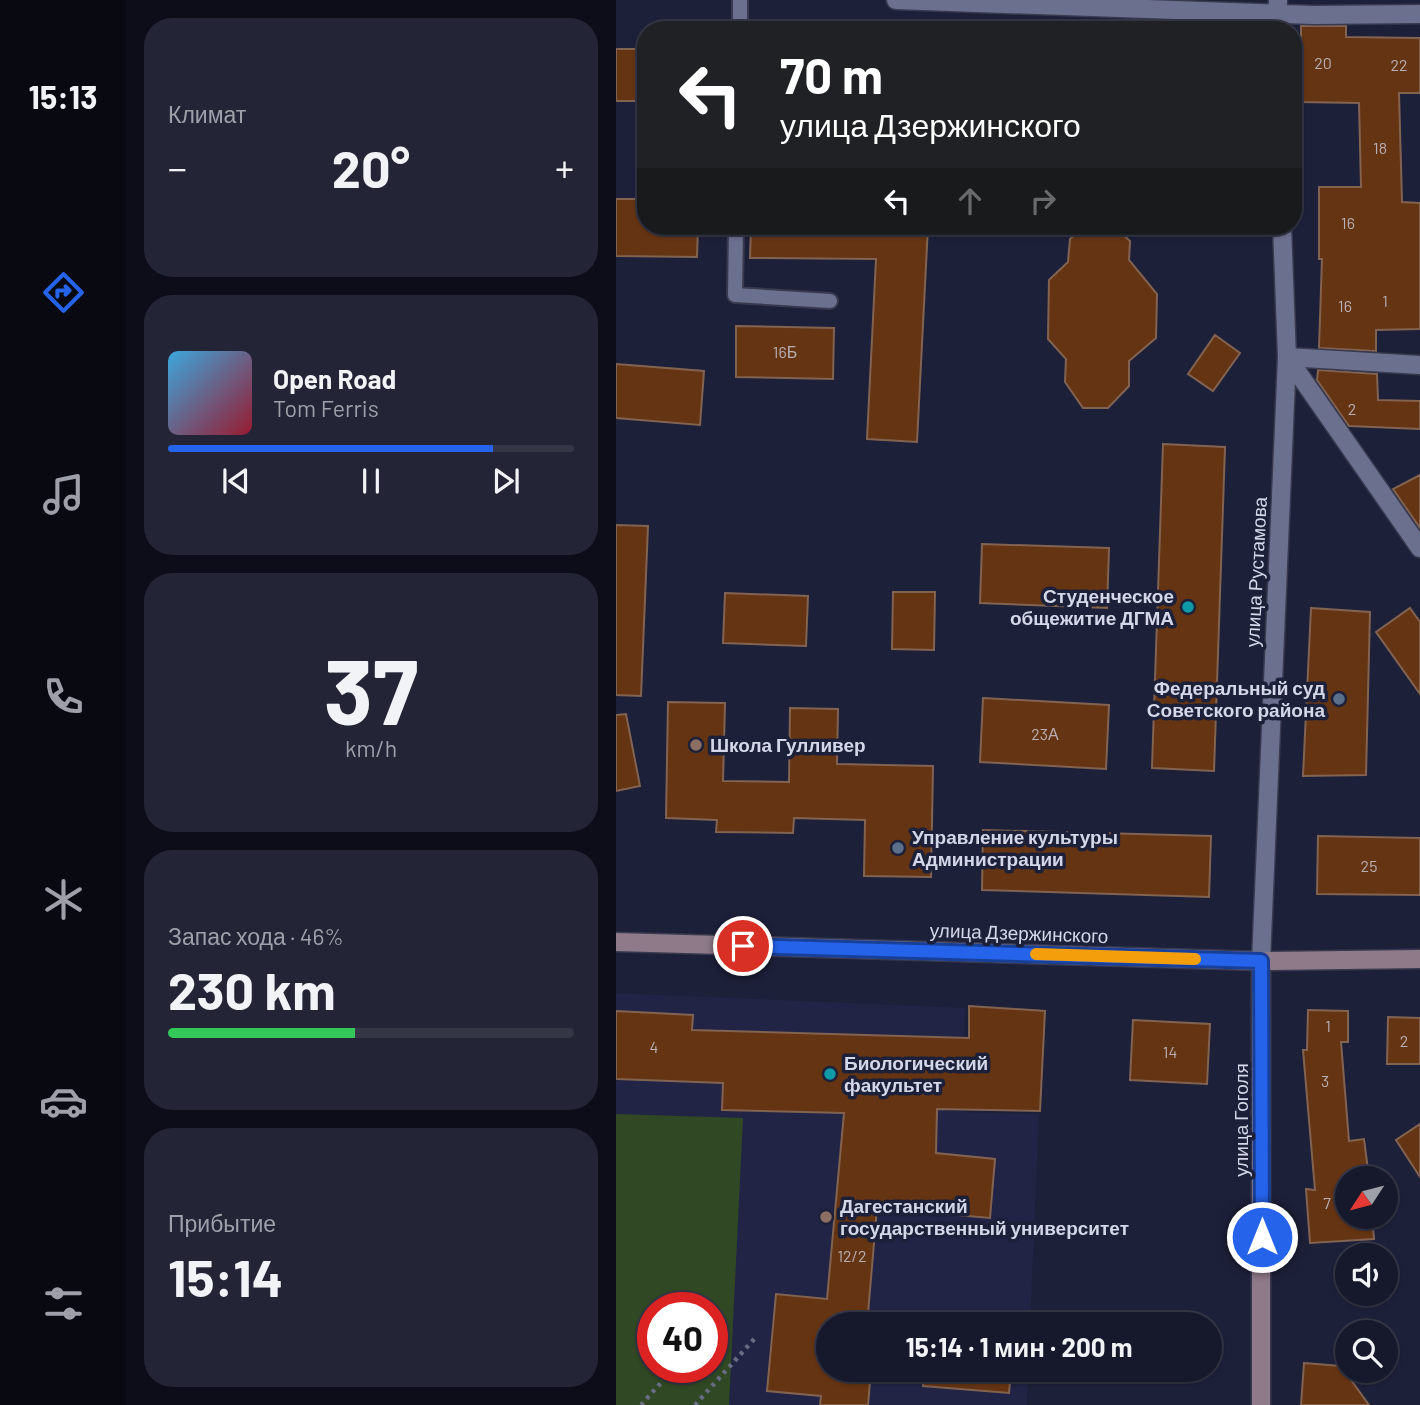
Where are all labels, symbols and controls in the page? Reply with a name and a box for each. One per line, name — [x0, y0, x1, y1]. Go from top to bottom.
text: 70 m — [780, 45, 883, 104]
icon: left — [665, 49, 756, 140]
house number: 20 — [1314, 53, 1332, 72]
house number: 22 — [1390, 55, 1408, 74]
text: 15:13 — [29, 77, 97, 115]
text: Климат — [168, 100, 246, 128]
text: улица Дзержинского — [780, 105, 1081, 143]
text: 20° — [332, 136, 410, 198]
house number: 18 — [1373, 138, 1387, 157]
text: − — [168, 144, 187, 190]
text: + — [555, 144, 574, 190]
icon: left — [878, 182, 916, 220]
icon: ahead — [951, 182, 989, 220]
icon: right — [1024, 182, 1062, 220]
house number: 16 — [1341, 213, 1355, 232]
icon: directions — [39, 268, 88, 317]
house number: 1 — [1382, 291, 1388, 310]
house number: 16 — [1338, 296, 1352, 315]
house number: 16Б — [773, 342, 797, 361]
text: Open Road — [273, 363, 396, 394]
text: Tom Ferris — [273, 394, 379, 422]
house number: 2 — [1348, 399, 1356, 418]
icon: previous — [217, 462, 255, 500]
icon: pause — [352, 462, 390, 500]
icon: next — [487, 462, 525, 500]
icon: music — [39, 470, 88, 519]
street label: улица Рустамова — [1240, 496, 1271, 648]
place label: Студенческое общежитие ДГМА — [1010, 584, 1174, 629]
marker: Студенческое общежитие ДГМА — [1180, 599, 1196, 615]
text: 37 — [324, 634, 418, 743]
icon: phone — [39, 672, 88, 721]
place label: Федеральный суд Советского района — [1147, 676, 1325, 721]
marker: Федеральный суд Советского района — [1331, 691, 1347, 707]
house number: 23А — [1031, 724, 1059, 743]
place label: Школа Гулливер — [710, 733, 866, 756]
text: km/h — [345, 734, 397, 762]
marker: Школа Гулливер — [688, 737, 704, 753]
place label: Управление культуры Администрации — [912, 825, 1118, 870]
marker: Управление культуры Администрации — [890, 840, 906, 856]
house number: 25 — [1361, 856, 1377, 875]
icon: climate — [39, 875, 88, 924]
pin — [713, 916, 773, 976]
street label: улица Дзержинского — [929, 918, 1109, 947]
text: Запас хода · 46% — [168, 922, 344, 950]
icon: arrive — [724, 927, 762, 965]
text: 230 km — [168, 958, 336, 1020]
house number: 1 — [1325, 1016, 1331, 1035]
house number: 2 — [1400, 1031, 1408, 1050]
house number: 4 — [650, 1037, 658, 1056]
house number: 14 — [1163, 1042, 1177, 1061]
place label: Биологический факультет — [844, 1051, 988, 1096]
street label: улица Гоголя — [1229, 1063, 1252, 1177]
marker: Биологический факультет — [822, 1066, 838, 1082]
house number: 3 — [1321, 1071, 1329, 1090]
icon: car — [39, 1077, 88, 1126]
north arrow — [1335, 1166, 1398, 1228]
map controls — [1335, 1166, 1398, 1383]
house number: 7 — [1323, 1193, 1331, 1212]
place label: Дагестанский государственный университет — [840, 1194, 1129, 1239]
position arrow — [1225, 1200, 1299, 1274]
text: Прибытие — [168, 1209, 276, 1237]
marker: Дагестанский государственный университет — [818, 1209, 834, 1225]
button: sound — [1335, 1243, 1398, 1306]
text: 15:14 — [168, 1245, 283, 1307]
house number: 12/2 — [837, 1246, 867, 1265]
icon: filters — [39, 1279, 88, 1328]
speed limit sign: 40 — [637, 1292, 728, 1383]
button: search — [1335, 1320, 1398, 1383]
text: 15:14 · 1 мин · 200 m — [905, 1331, 1133, 1362]

